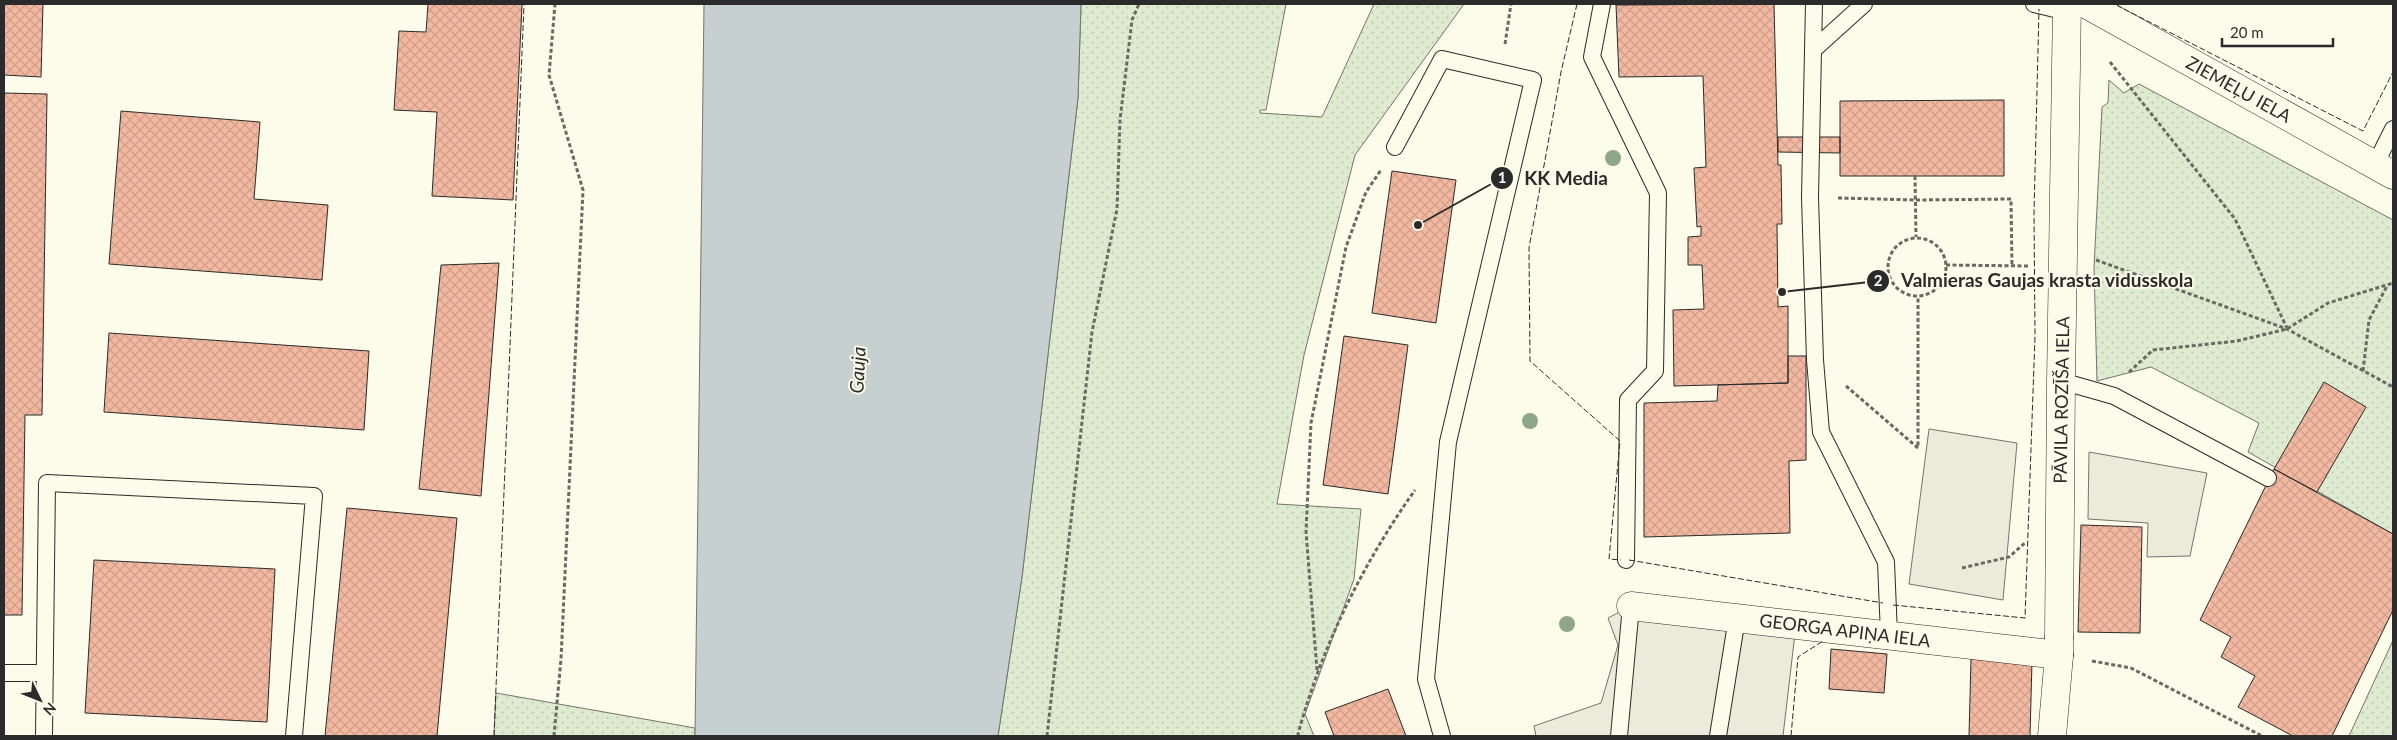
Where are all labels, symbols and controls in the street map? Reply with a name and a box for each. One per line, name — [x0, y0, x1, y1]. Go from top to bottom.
scale bar — [2222, 15, 2333, 47]
text: 20 m — [2230, 23, 2264, 41]
street label: ZIEMEĻU IELA — [2183, 51, 2296, 127]
callout: KK Media — [1489, 161, 1618, 195]
text: KK Media — [1524, 166, 1608, 189]
text: 1 — [1498, 168, 1506, 186]
callout: Valmieras Gaujas krasta vidusskola — [1865, 264, 2203, 298]
text: Valmieras Gaujas krasta vidusskola — [1900, 268, 2193, 291]
text: 2 — [1874, 271, 1883, 289]
street label: PĀVILA ROZĪŠA IELA — [2049, 315, 2073, 484]
water label: Gauja — [844, 346, 870, 394]
street label: GEORGA APIŅA IELA — [1758, 609, 1933, 652]
north arrow — [15, 675, 65, 725]
text: N — [40, 699, 60, 719]

